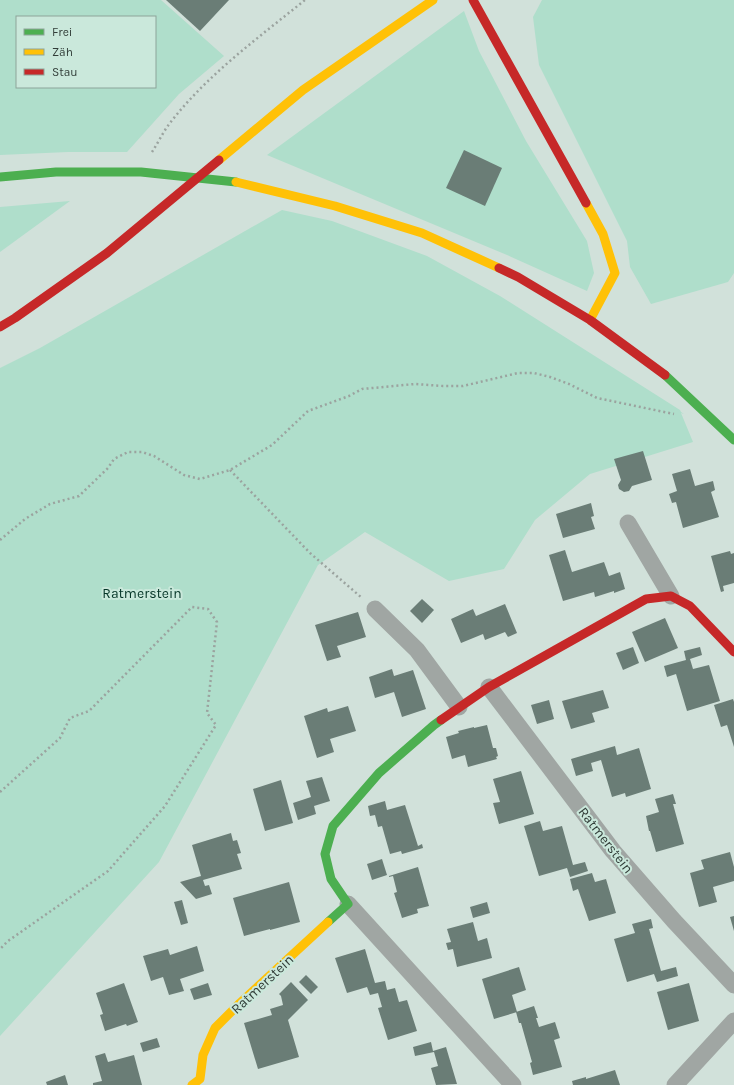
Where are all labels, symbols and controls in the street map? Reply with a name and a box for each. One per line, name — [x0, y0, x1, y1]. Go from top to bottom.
legend — [16, 16, 156, 88]
text: Frei — [52, 25, 72, 39]
text: Zäh — [52, 45, 73, 59]
text: Stau — [52, 65, 78, 79]
park label: Ratmerstein — [102, 585, 182, 602]
street label: Ratmerstein — [574, 804, 637, 877]
street label: Ratmerstein — [228, 951, 297, 1018]

